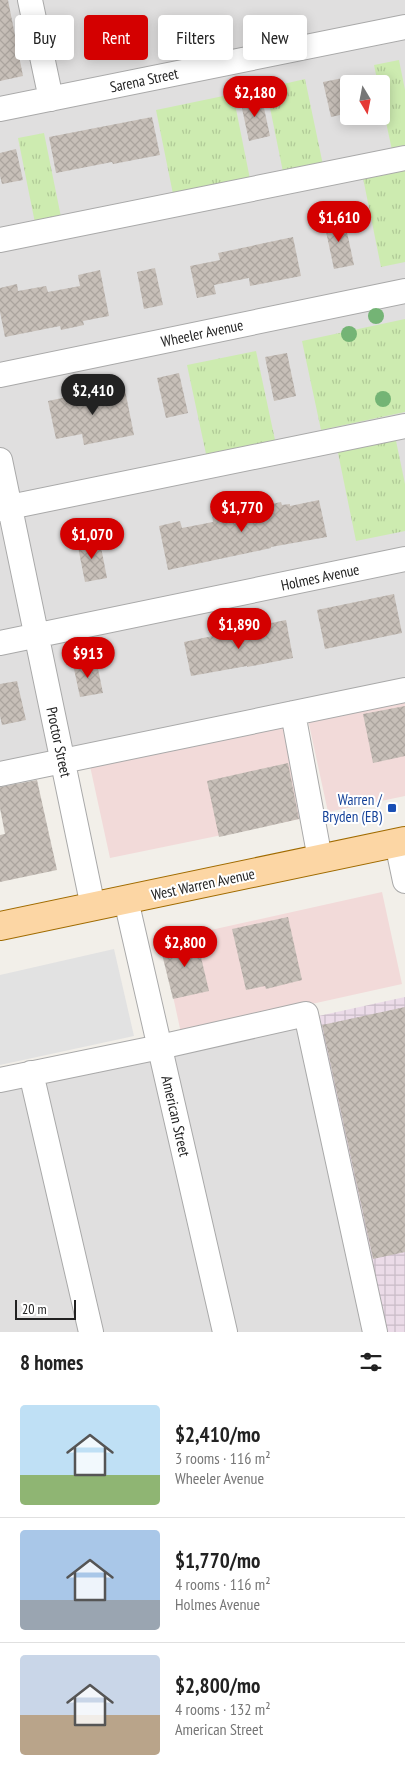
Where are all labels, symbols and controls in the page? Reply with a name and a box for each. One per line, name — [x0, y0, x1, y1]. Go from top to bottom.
chip: Buy — [15, 15, 74, 60]
chip: Rent — [84, 15, 148, 60]
chip: Filters — [158, 15, 233, 60]
chip: New — [243, 15, 307, 60]
street label: Sarena Street — [108, 63, 180, 97]
north arrow — [340, 75, 390, 125]
map controls — [340, 75, 390, 125]
pin: $2,180 — [214, 76, 296, 118]
text: $2,180 — [234, 82, 276, 102]
pin: $1,610 — [298, 200, 380, 243]
text: $1,610 — [318, 207, 360, 227]
street label: Wheeler Avenue — [159, 315, 245, 351]
pin: $2,410 — [52, 374, 134, 416]
text: $2,410 — [72, 380, 114, 400]
pin: $1,770 — [201, 490, 283, 533]
text: $1,770 — [221, 497, 263, 517]
pin: $1,070 — [51, 518, 133, 560]
text: $1,070 — [71, 524, 113, 544]
street label: Holmes Avenue — [279, 559, 361, 595]
pin: $1,890 — [198, 608, 280, 650]
text: $1,890 — [218, 614, 260, 634]
pin: $913 — [58, 636, 118, 679]
text: $913 — [73, 643, 103, 663]
street label: Proctor Street — [42, 705, 76, 779]
place label: Warren / Bryden (EB) — [322, 790, 383, 826]
marker: Warren / Bryden (EB) — [386, 802, 398, 814]
street label: West Warren Avenue — [150, 864, 256, 904]
pin: $2,800 — [144, 926, 226, 968]
text: $2,800 — [164, 932, 206, 952]
street label: American Street — [157, 1074, 195, 1158]
scale bar — [15, 1297, 76, 1320]
text: 20 m — [22, 1300, 47, 1318]
icon: filters — [357, 1348, 385, 1376]
text: 8 homes — [20, 1349, 83, 1376]
text: $2,410/mo — [175, 1421, 260, 1448]
icon: home — [60, 1425, 120, 1485]
text: 3 rooms · 116 m² — [175, 1448, 271, 1468]
text: Wheeler Avenue — [175, 1468, 264, 1488]
text: $1,770/mo — [175, 1547, 260, 1574]
icon: home — [60, 1550, 120, 1610]
text: 4 rooms · 116 m² — [175, 1574, 271, 1594]
text: Holmes Avenue — [175, 1594, 260, 1614]
text: $2,800/mo — [175, 1672, 260, 1699]
icon: home — [60, 1675, 120, 1735]
text: 4 rooms · 132 m² — [175, 1699, 271, 1719]
text: American Street — [175, 1719, 263, 1739]

